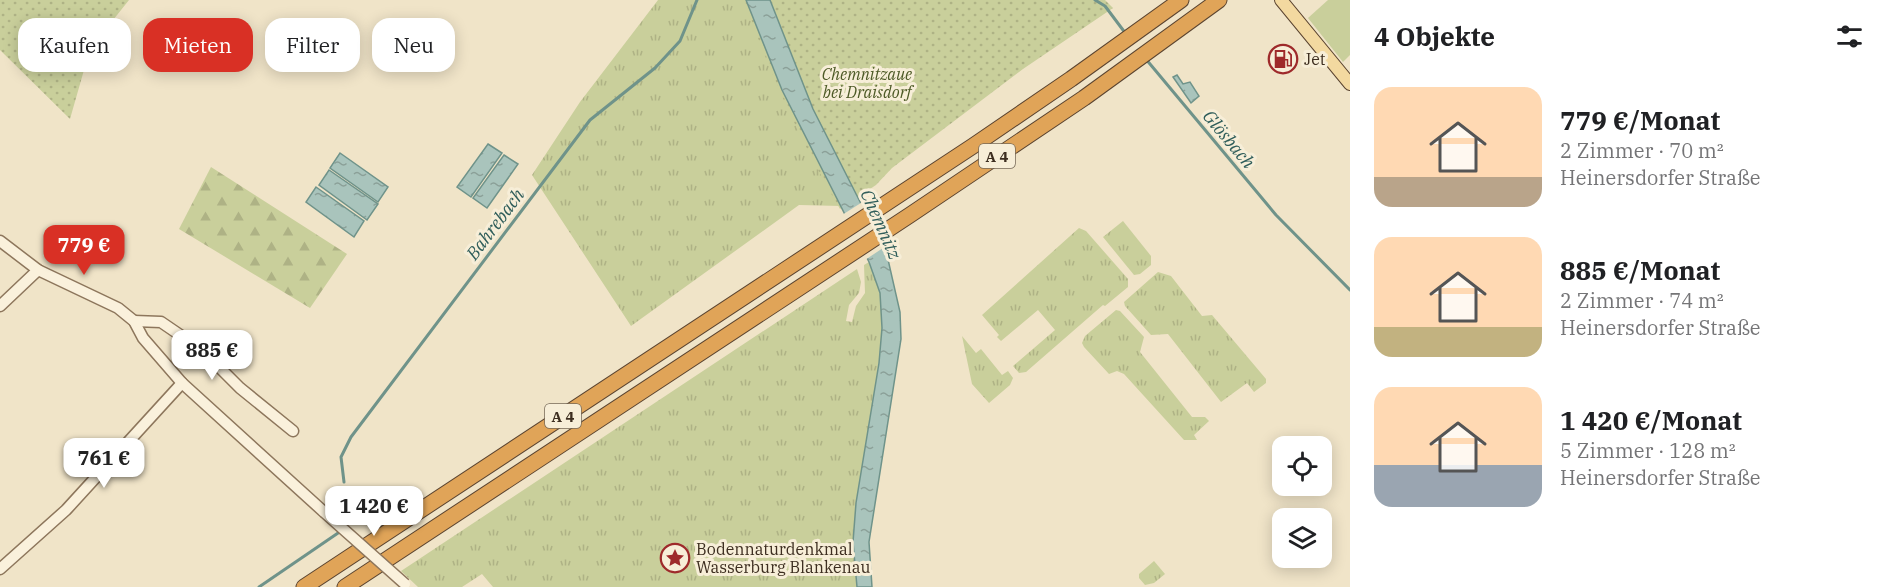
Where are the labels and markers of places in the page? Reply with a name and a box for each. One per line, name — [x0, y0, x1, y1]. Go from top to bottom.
fuel station icon: Jet — [1267, 43, 1299, 75]
place label: Jet — [1304, 49, 1326, 69]
pin: 779 € — [42, 225, 126, 276]
pin: 885 € — [170, 330, 254, 381]
pin: 761 € — [62, 438, 146, 489]
pin: 1 420 € — [319, 486, 429, 537]
place label: Bodennaturdenkmal Wasserburg Blankenau — [696, 539, 870, 577]
place icon: Bodennaturdenkmal Wasserburg Blankenau — [659, 542, 691, 574]

